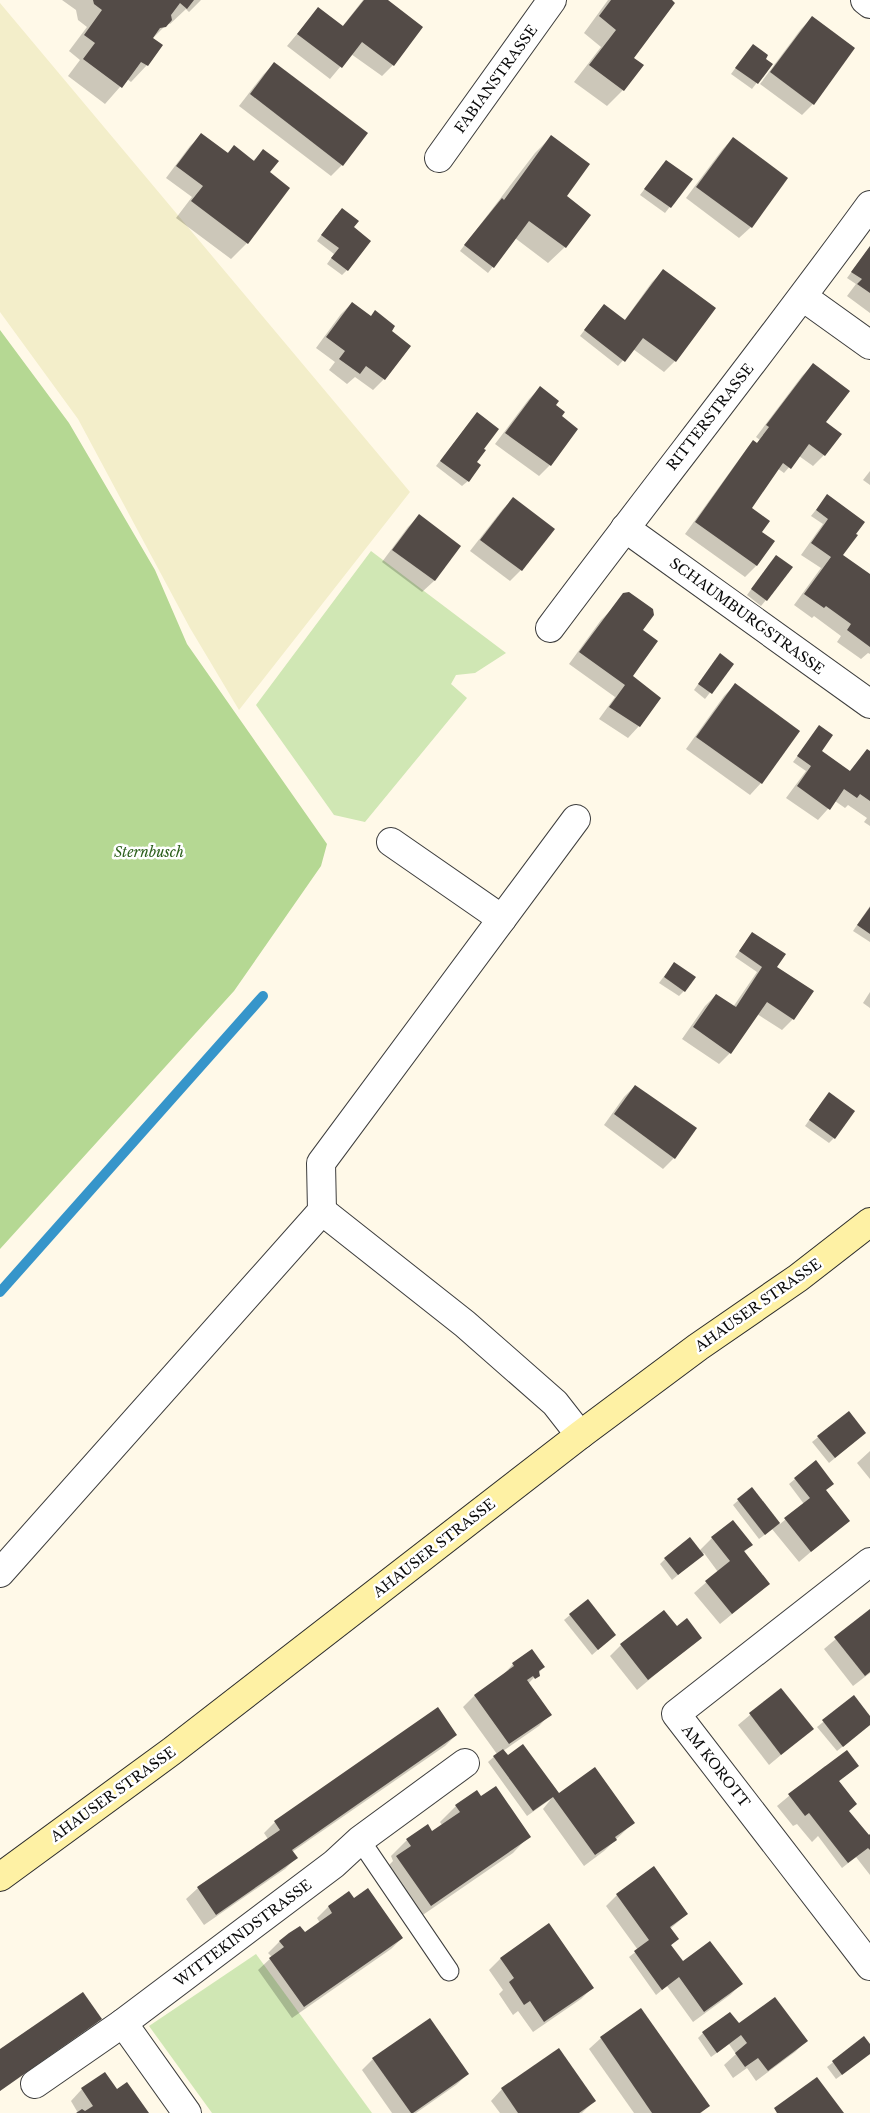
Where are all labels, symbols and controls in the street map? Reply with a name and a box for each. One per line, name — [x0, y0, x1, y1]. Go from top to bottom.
street label: FABIANSTRASSE — [451, 21, 541, 137]
street label: RITTERSTRASSE — [663, 360, 757, 474]
street label: SCHAUMBURGSTRASSE — [666, 554, 828, 678]
park label: Sternbusch — [114, 843, 184, 861]
street label: AHAUSER STRASSE — [691, 1255, 825, 1356]
street label: AHAUSER STRASSE — [369, 1495, 499, 1602]
street label: AM KOROTT — [678, 1720, 754, 1811]
street label: AHAUSER STRASSE — [46, 1743, 179, 1846]
street label: WITTEKINDSTRASSE — [170, 1876, 315, 1991]

